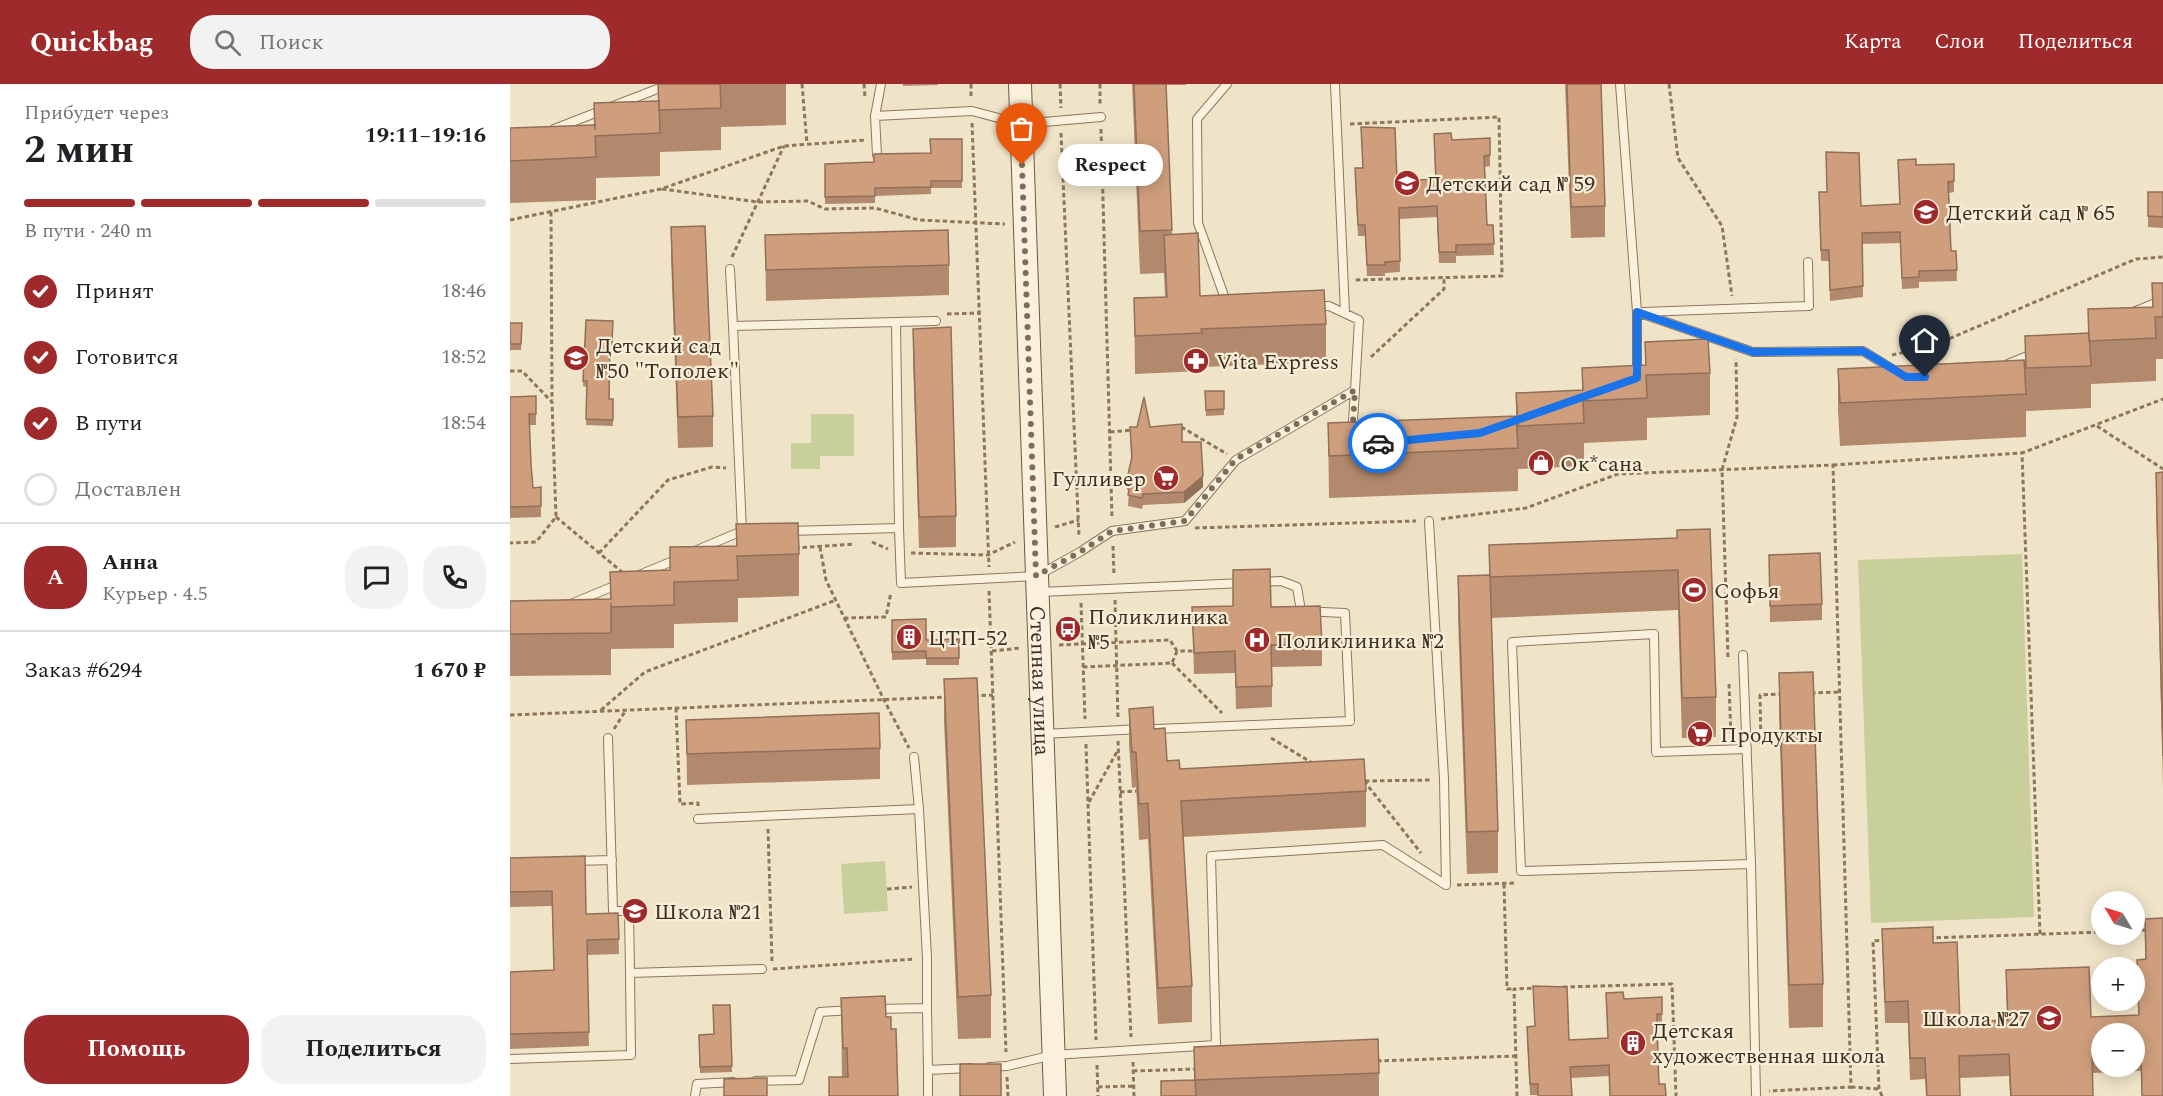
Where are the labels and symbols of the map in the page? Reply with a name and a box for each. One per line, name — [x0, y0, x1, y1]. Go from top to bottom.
pin — [996, 103, 1047, 165]
callout: Respect — [1058, 144, 1163, 186]
school or university icon: Детский сад № 59 — [1392, 168, 1422, 198]
place label: Детский сад № 59 — [1426, 168, 1595, 201]
school or university icon: Детский сад № 65 — [1911, 197, 1941, 227]
place label: Детский сад № 65 — [1946, 197, 2115, 230]
pin — [1899, 315, 1950, 377]
place label: Детский сад №50 "Тополек" — [596, 330, 739, 388]
school or university icon: Детский сад №50 "Тополек" — [561, 343, 591, 373]
pharmacy icon: Vita Express — [1181, 346, 1211, 376]
place label: Vita Express — [1216, 346, 1339, 379]
courier — [1348, 413, 1408, 473]
shop icon: Ок*сана — [1526, 448, 1556, 478]
place label: Ок*сана — [1560, 448, 1643, 481]
place label: Гулливер — [1052, 463, 1146, 496]
supermarket icon: Гулливер — [1151, 463, 1181, 493]
sports icon: Софья — [1679, 575, 1709, 605]
place label: Софья — [1714, 575, 1780, 608]
place label: Поликлиника №5 — [1088, 601, 1229, 659]
street label: Степная улица — [1020, 605, 1058, 757]
bus stop icon: Поликлиника №5 — [1053, 614, 1083, 644]
building icon: ЦТП-52 — [894, 622, 924, 652]
place label: ЦТП-52 — [928, 622, 1008, 655]
hospital icon: Поликлиника №2 — [1242, 625, 1272, 655]
place label: Поликлиника №2 — [1276, 625, 1444, 658]
supermarket icon: Продукты — [1685, 719, 1715, 749]
place label: Продукты — [1720, 719, 1823, 752]
north arrow — [2091, 891, 2145, 945]
school or university icon: Школа №21 — [620, 896, 650, 926]
place label: Школа №21 — [654, 896, 762, 929]
place label: Школа №27 — [1922, 1003, 2030, 1036]
school or university icon: Школа №27 — [2034, 1003, 2064, 1033]
place label: Детская художественная школа — [1652, 1015, 1886, 1073]
building icon: Детская художественная школа — [1618, 1028, 1648, 1058]

